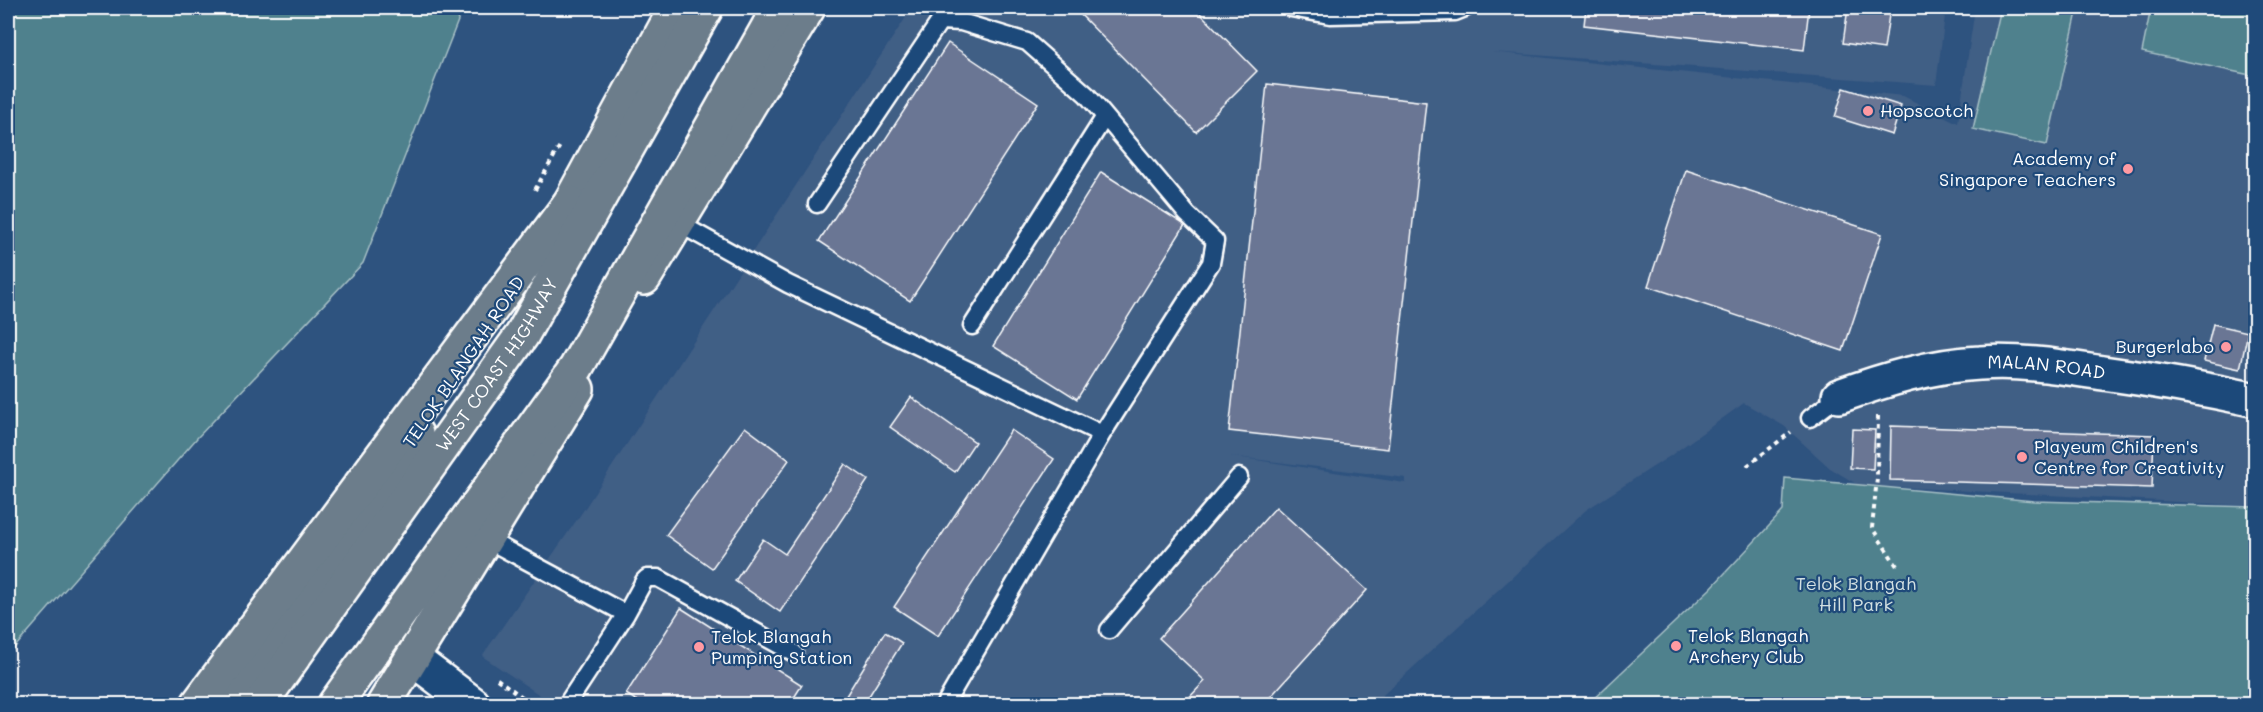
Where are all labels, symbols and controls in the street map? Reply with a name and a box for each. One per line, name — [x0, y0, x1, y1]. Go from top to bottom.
place label: Hopscotch — [1880, 98, 1973, 122]
marker: Hopscotch — [1861, 104, 1875, 118]
place label: Academy of Singapore Teachers — [1939, 146, 2117, 191]
marker: Academy of Singapore Teachers — [2121, 162, 2135, 176]
street label: TELOK BLANGAH ROAD — [397, 271, 530, 452]
street label: WEST COAST HIGHWAY — [430, 273, 563, 456]
place label: Burgerlabo — [2115, 334, 2214, 358]
marker: Burgerlabo — [2219, 340, 2233, 354]
street label: MALAN ROAD — [1987, 349, 2107, 384]
place label: Playeum Children's Centre for Creativity — [2034, 434, 2224, 479]
marker: Playeum Children's Centre for Creativity — [2015, 450, 2029, 464]
park label: Telok Blangah Hill Park — [1796, 571, 1916, 616]
place label: Telok Blangah Archery Club — [1688, 623, 1808, 668]
place label: Telok Blangah Pumping Station — [711, 624, 852, 669]
marker: Telok Blangah Archery Club — [1669, 639, 1683, 653]
marker: Telok Blangah Pumping Station — [692, 640, 706, 654]

